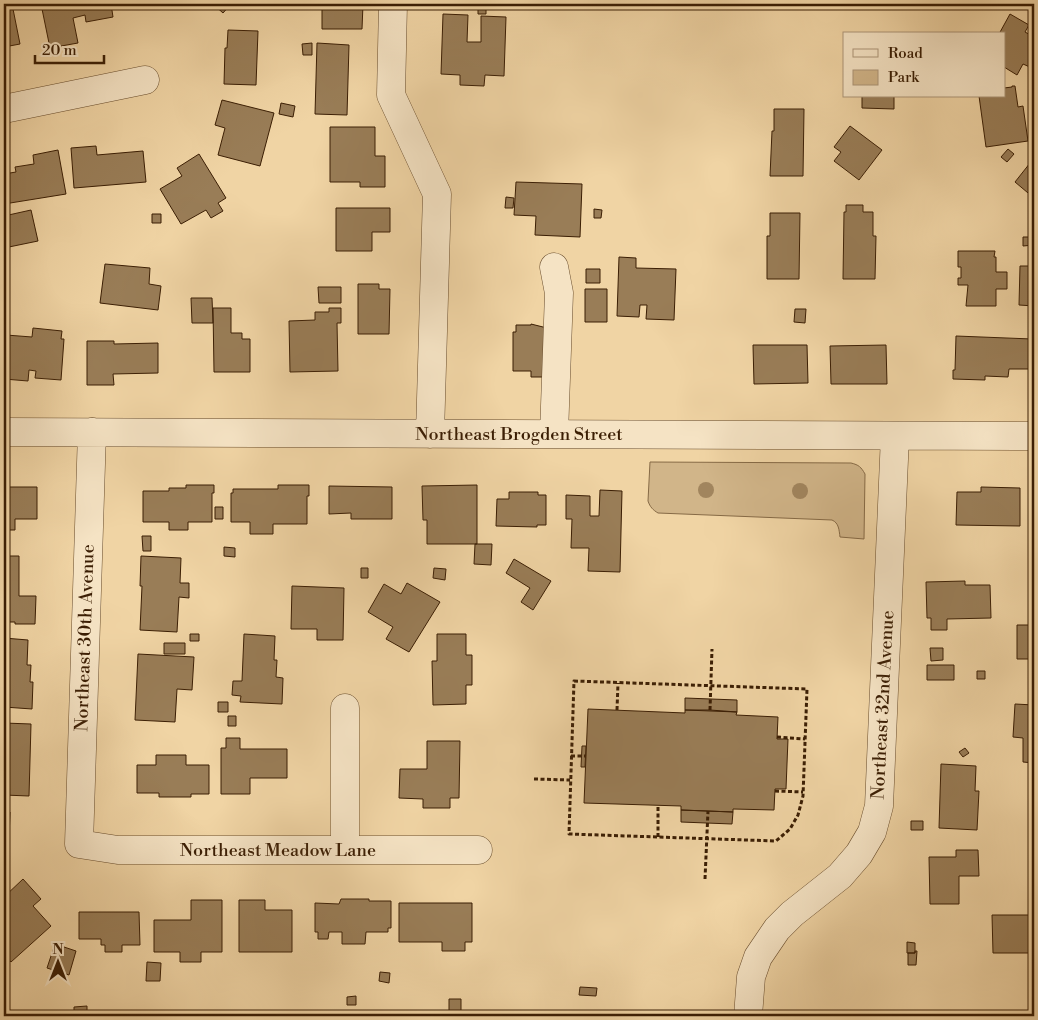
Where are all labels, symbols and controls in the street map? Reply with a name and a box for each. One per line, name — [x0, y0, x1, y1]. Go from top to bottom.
scale bar — [35, 32, 104, 64]
legend — [843, 32, 1006, 98]
text: 20 m — [42, 41, 77, 60]
text: Road — [888, 44, 923, 63]
text: Park — [888, 68, 920, 87]
street label: Northeast Brogden Street — [415, 423, 623, 446]
street label: Northeast 30th Avenue — [70, 544, 100, 732]
street label: Northeast 32nd Avenue — [867, 610, 899, 800]
street label: Northeast Meadow Lane — [180, 839, 376, 862]
north arrow — [32, 938, 82, 988]
text: N — [52, 941, 64, 959]

